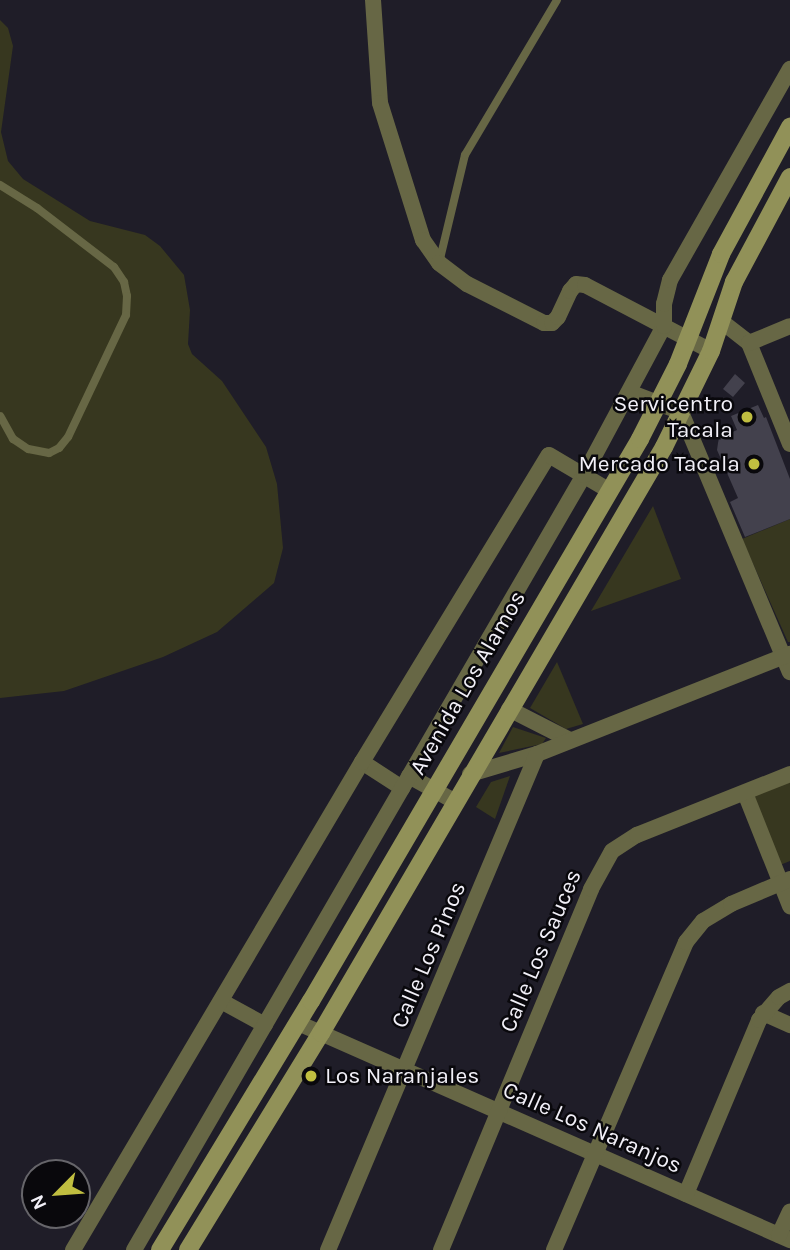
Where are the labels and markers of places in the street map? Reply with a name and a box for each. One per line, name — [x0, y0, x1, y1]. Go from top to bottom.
place label: Servicentro Tacala — [613, 390, 733, 444]
marker: Servicentro Tacala — [739, 409, 755, 425]
place label: Mercado Tacala — [578, 450, 740, 478]
marker: Mercado Tacala — [746, 456, 762, 472]
place label: Los Naranjales — [325, 1062, 479, 1090]
marker: Los Naranjales — [303, 1068, 319, 1084]

